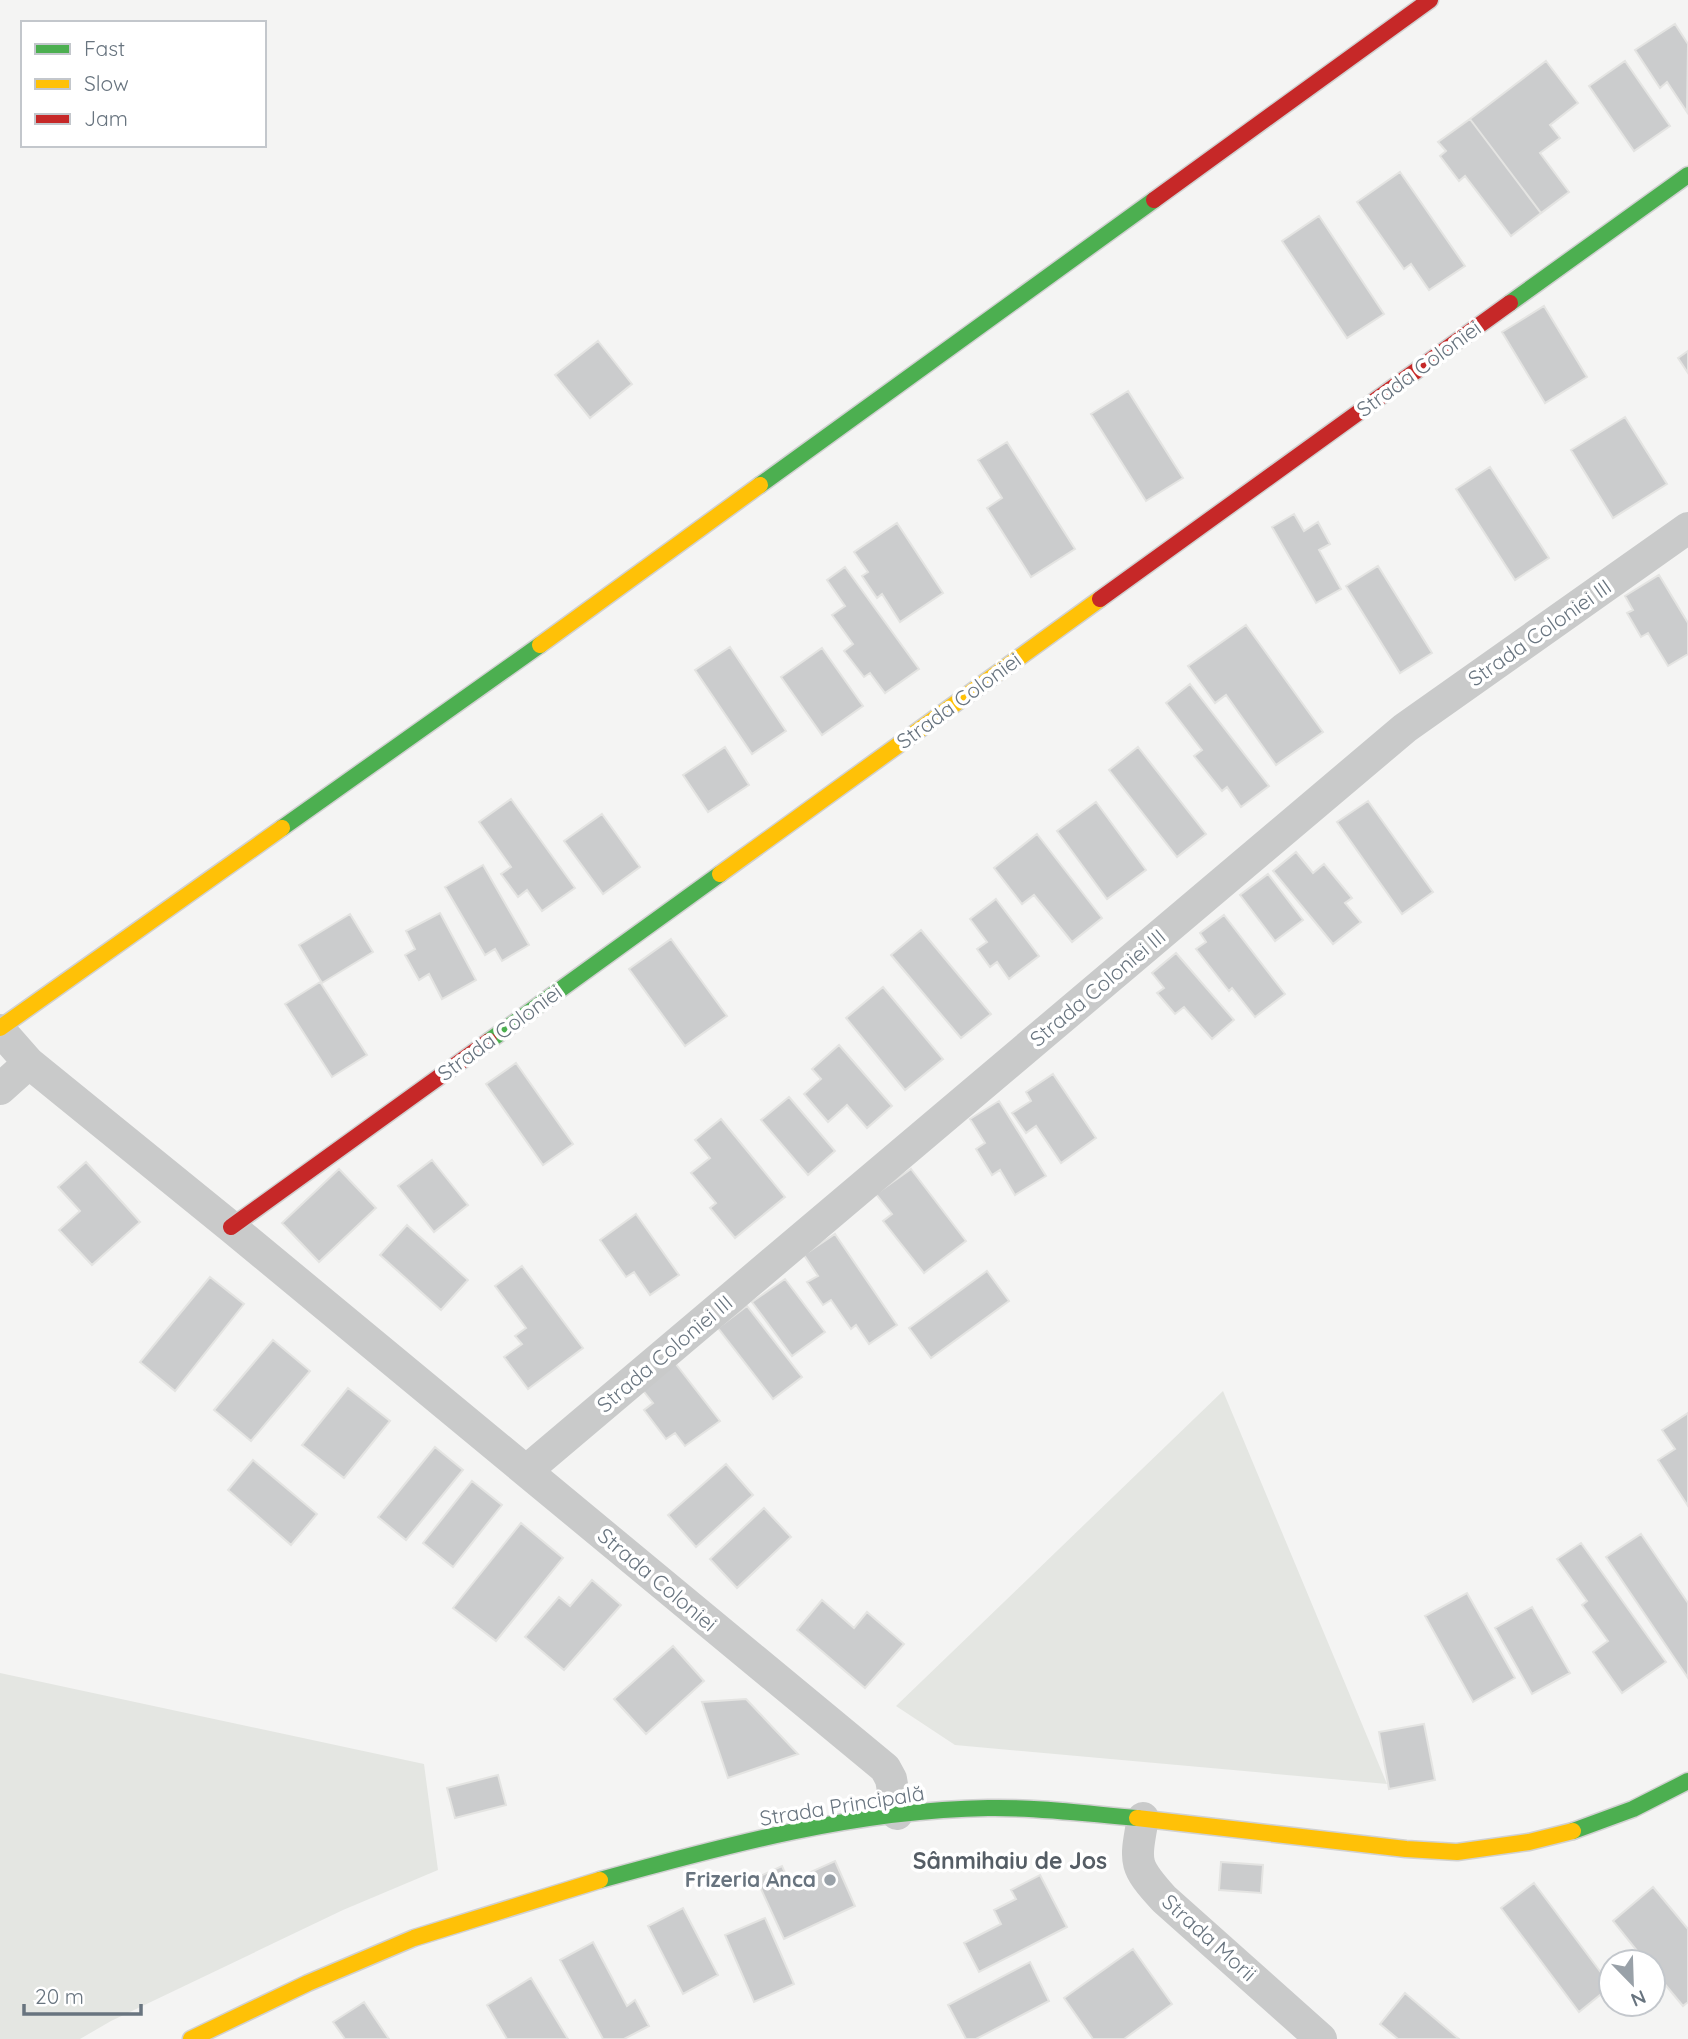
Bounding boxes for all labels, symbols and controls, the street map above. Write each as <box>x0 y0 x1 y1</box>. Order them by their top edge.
legend <box>21 21 266 147</box>
text: Fast <box>84 35 125 61</box>
text: Slow <box>84 70 129 96</box>
text: Jam <box>84 105 128 131</box>
street label: Strada Coloniei <box>1351 314 1486 422</box>
street label: Strada Coloniei III <box>1463 573 1616 691</box>
street label: Strada Coloniei <box>891 646 1026 754</box>
street label: Strada Coloniei III <box>1024 923 1170 1051</box>
street label: Strada Coloniei <box>432 978 567 1086</box>
street label: Strada Coloniei III <box>591 1289 737 1417</box>
street label: Strada Coloniei <box>593 1522 722 1637</box>
street label: Strada Principală <box>758 1779 926 1831</box>
district label: Sânmihaiu de Jos <box>913 1846 1107 1875</box>
place label: Frizeria Anca <box>685 1866 816 1892</box>
marker: Frizeria Anca <box>822 1872 838 1888</box>
street label: Strada Morii <box>1157 1888 1262 1986</box>
north arrow <box>1597 1948 1667 2018</box>
scale bar <box>24 1972 142 2016</box>
text: 20 m <box>35 1983 84 2009</box>
text: N <box>1628 1985 1650 2012</box>

